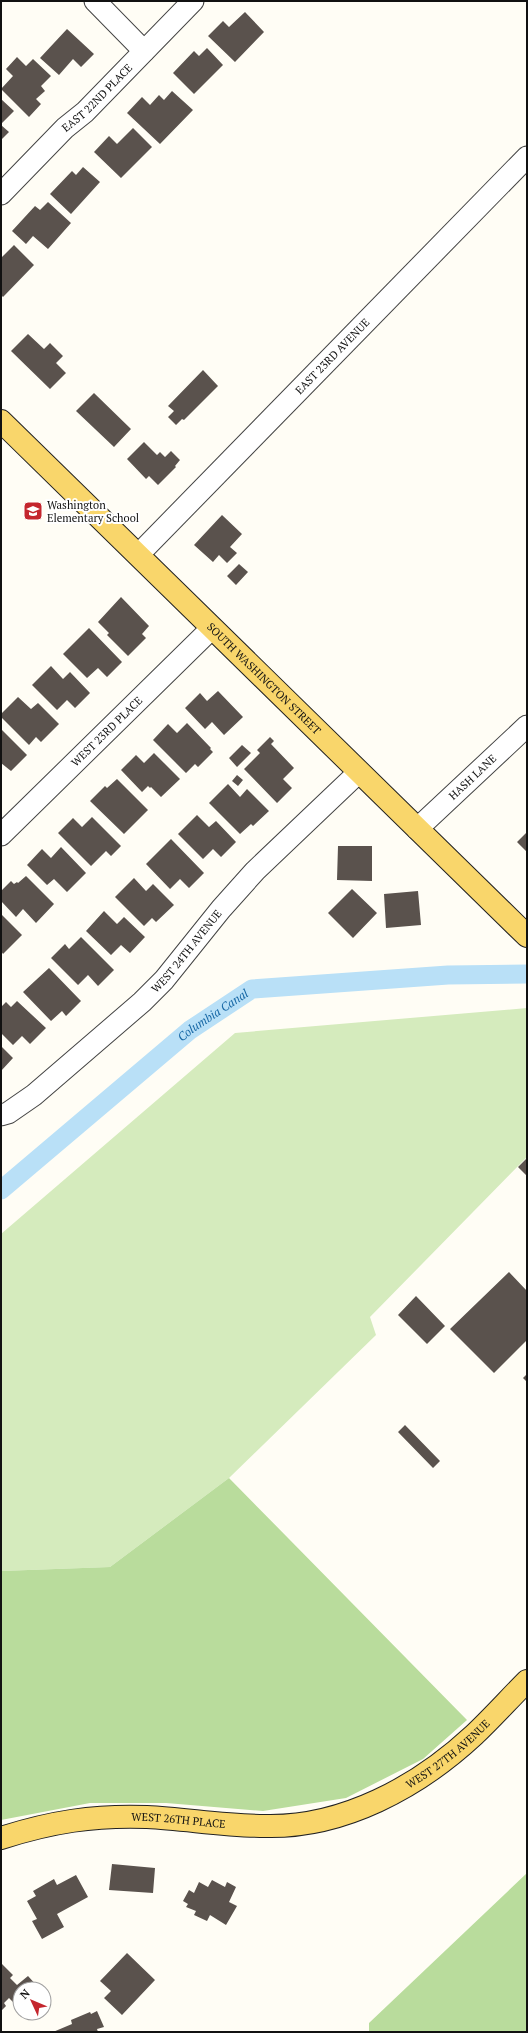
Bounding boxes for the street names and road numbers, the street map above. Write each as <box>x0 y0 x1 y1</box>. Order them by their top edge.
street label: EAST 22ND PLACE <box>59 61 135 135</box>
street label: EAST 23RD AVENUE <box>292 315 372 397</box>
street label: SOUTH WASHINGTON STREET <box>204 620 324 737</box>
street label: WEST 23RD PLACE <box>68 693 145 769</box>
street label: HASH LANE <box>446 751 499 803</box>
street label: WEST 24TH AVENUE <box>148 907 225 996</box>
street label: WEST 27TH AVENUE <box>403 1717 493 1791</box>
street label: WEST 26TH PLACE <box>131 1810 226 1831</box>

